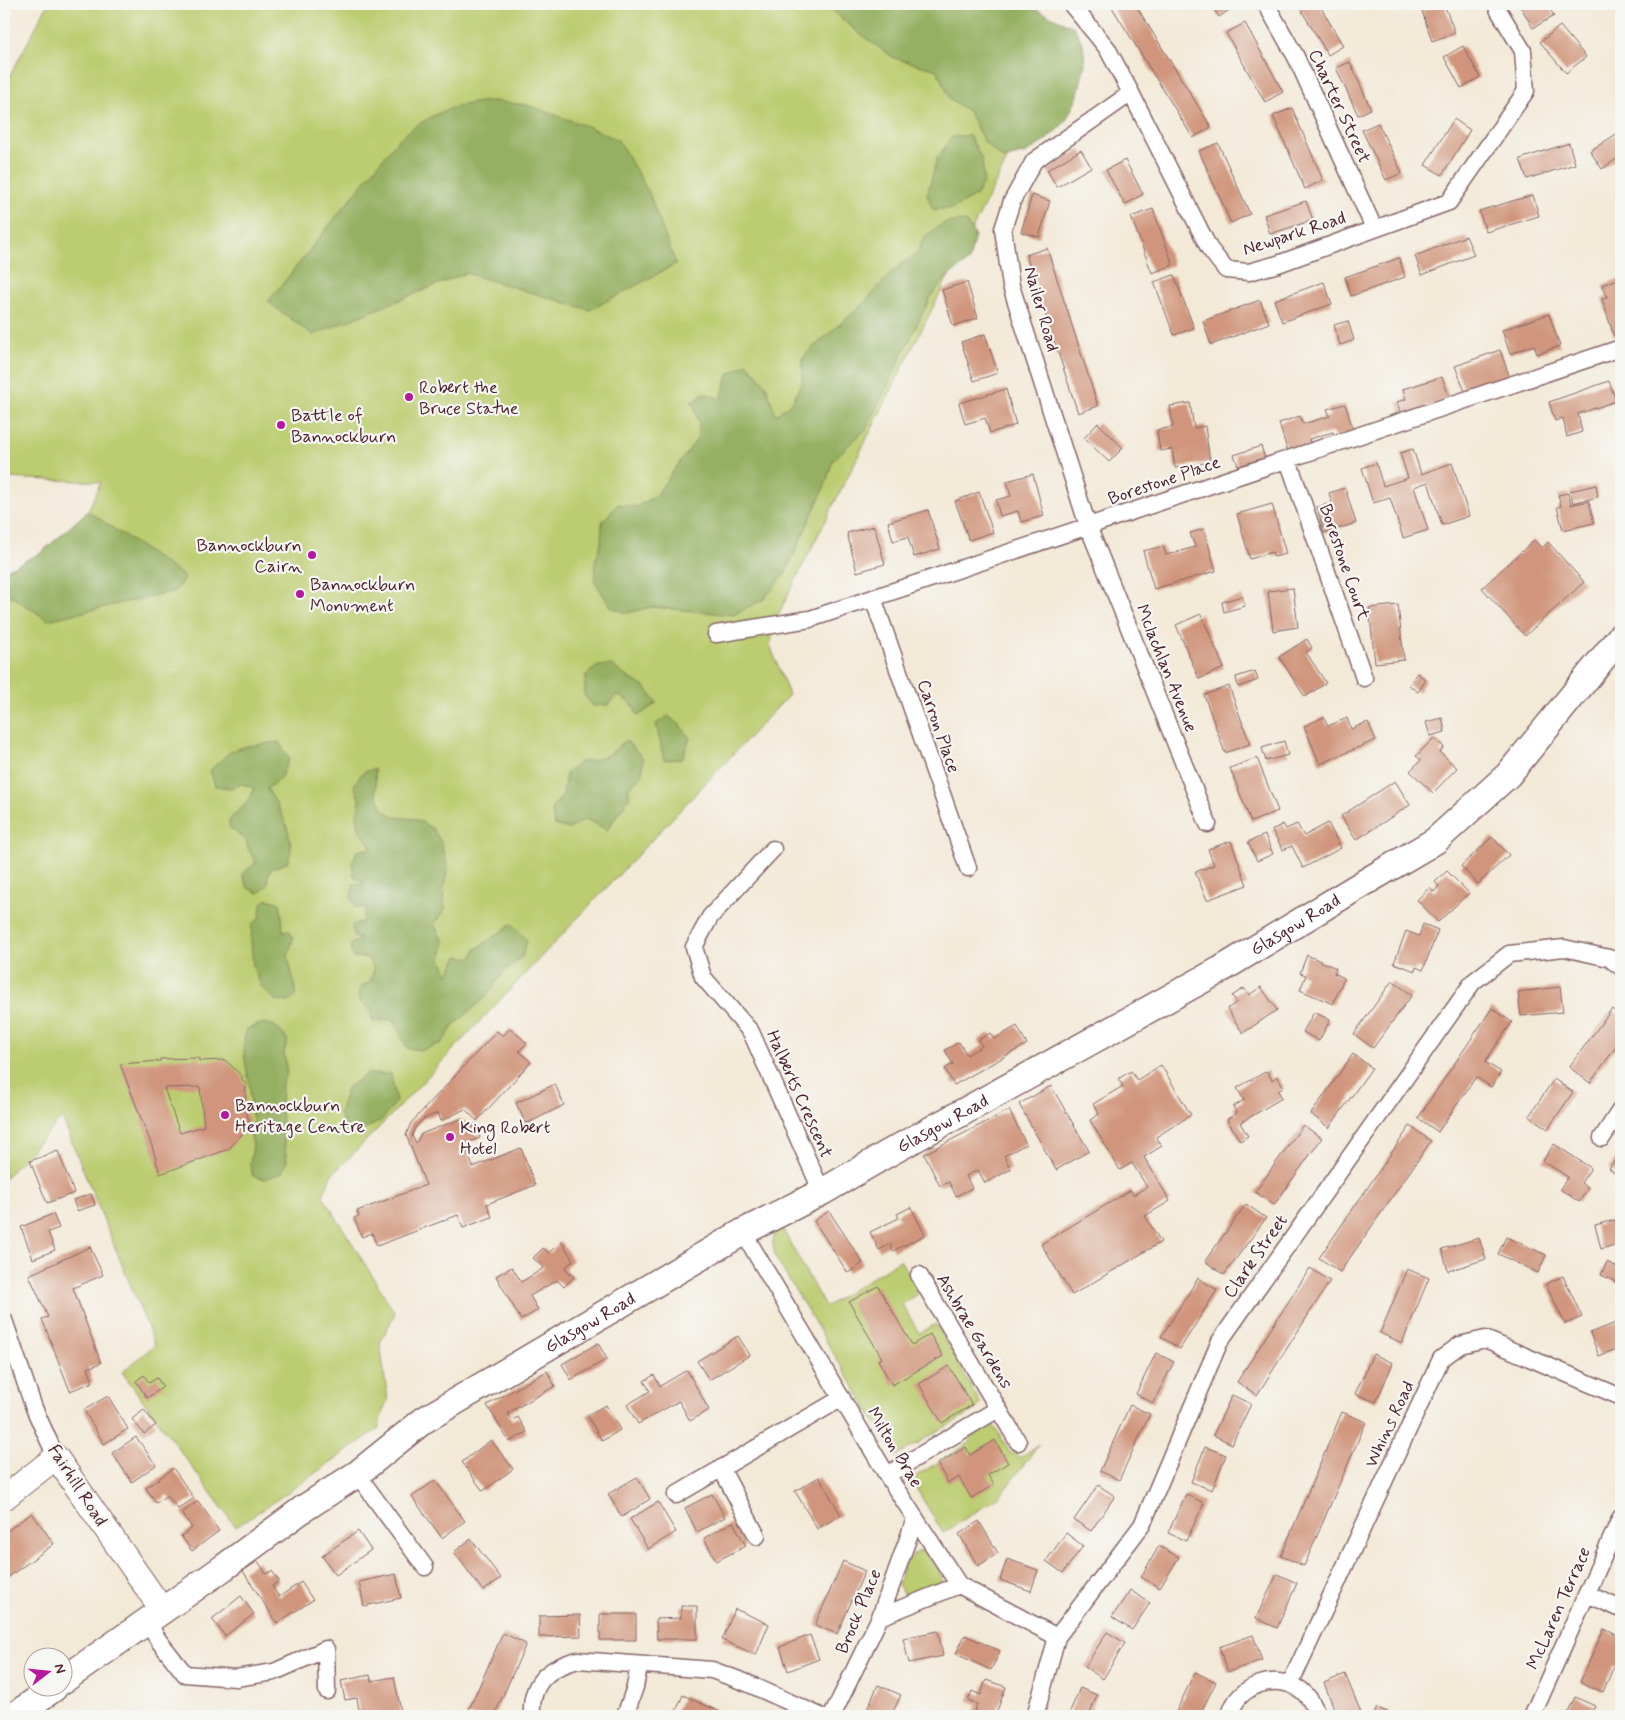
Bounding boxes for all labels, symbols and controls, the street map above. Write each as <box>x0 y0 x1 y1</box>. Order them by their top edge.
street label: Charter Street <box>1302 45 1376 167</box>
street label: Newpark Road <box>1240 206 1349 262</box>
street label: Nailer Road <box>1017 264 1065 355</box>
place label: Robert the Bruce Statue <box>419 376 519 421</box>
marker: Robert the Bruce Statue <box>403 391 415 403</box>
place label: Battle of Bannockburn <box>291 404 397 449</box>
marker: Battle of Bannockburn <box>275 419 287 431</box>
street label: Borestone Place <box>1105 450 1224 511</box>
street label: Borestone Court <box>1313 501 1375 624</box>
place label: Bannockburn Cairn <box>197 534 302 579</box>
marker: Bannockburn Cairn <box>306 549 318 561</box>
place label: Bannockburn Monument <box>310 573 416 618</box>
marker: Bannockburn Monument <box>294 588 306 600</box>
street label: Mclachlan Avenue <box>1129 601 1203 736</box>
street label: Carron Place <box>911 676 965 776</box>
street label: Glasgow Road <box>1246 889 1345 962</box>
street label: Halberts Crescent <box>760 1027 838 1162</box>
street label: Glasgow Road <box>893 1089 993 1159</box>
place label: Bannockburn Heritage Centre <box>235 1094 365 1139</box>
marker: Bannockburn Heritage Centre <box>219 1109 231 1121</box>
place label: King Robert Hotel <box>460 1116 551 1161</box>
marker: King Robert Hotel <box>444 1131 456 1143</box>
street label: Clark Street <box>1218 1210 1294 1303</box>
street label: Ashbrae Gardens <box>930 1269 1018 1394</box>
street label: Glasgow Road <box>541 1287 640 1359</box>
street label: Whins Road <box>1359 1377 1420 1472</box>
street label: Milton Brae <box>861 1403 928 1492</box>
street label: Fairhill Road <box>42 1440 113 1531</box>
street label: McLaren Terrace <box>1521 1543 1597 1674</box>
street label: Brock Place <box>830 1565 888 1657</box>
north arrow <box>22 1648 72 1698</box>
text: N <box>50 1662 69 1676</box>

